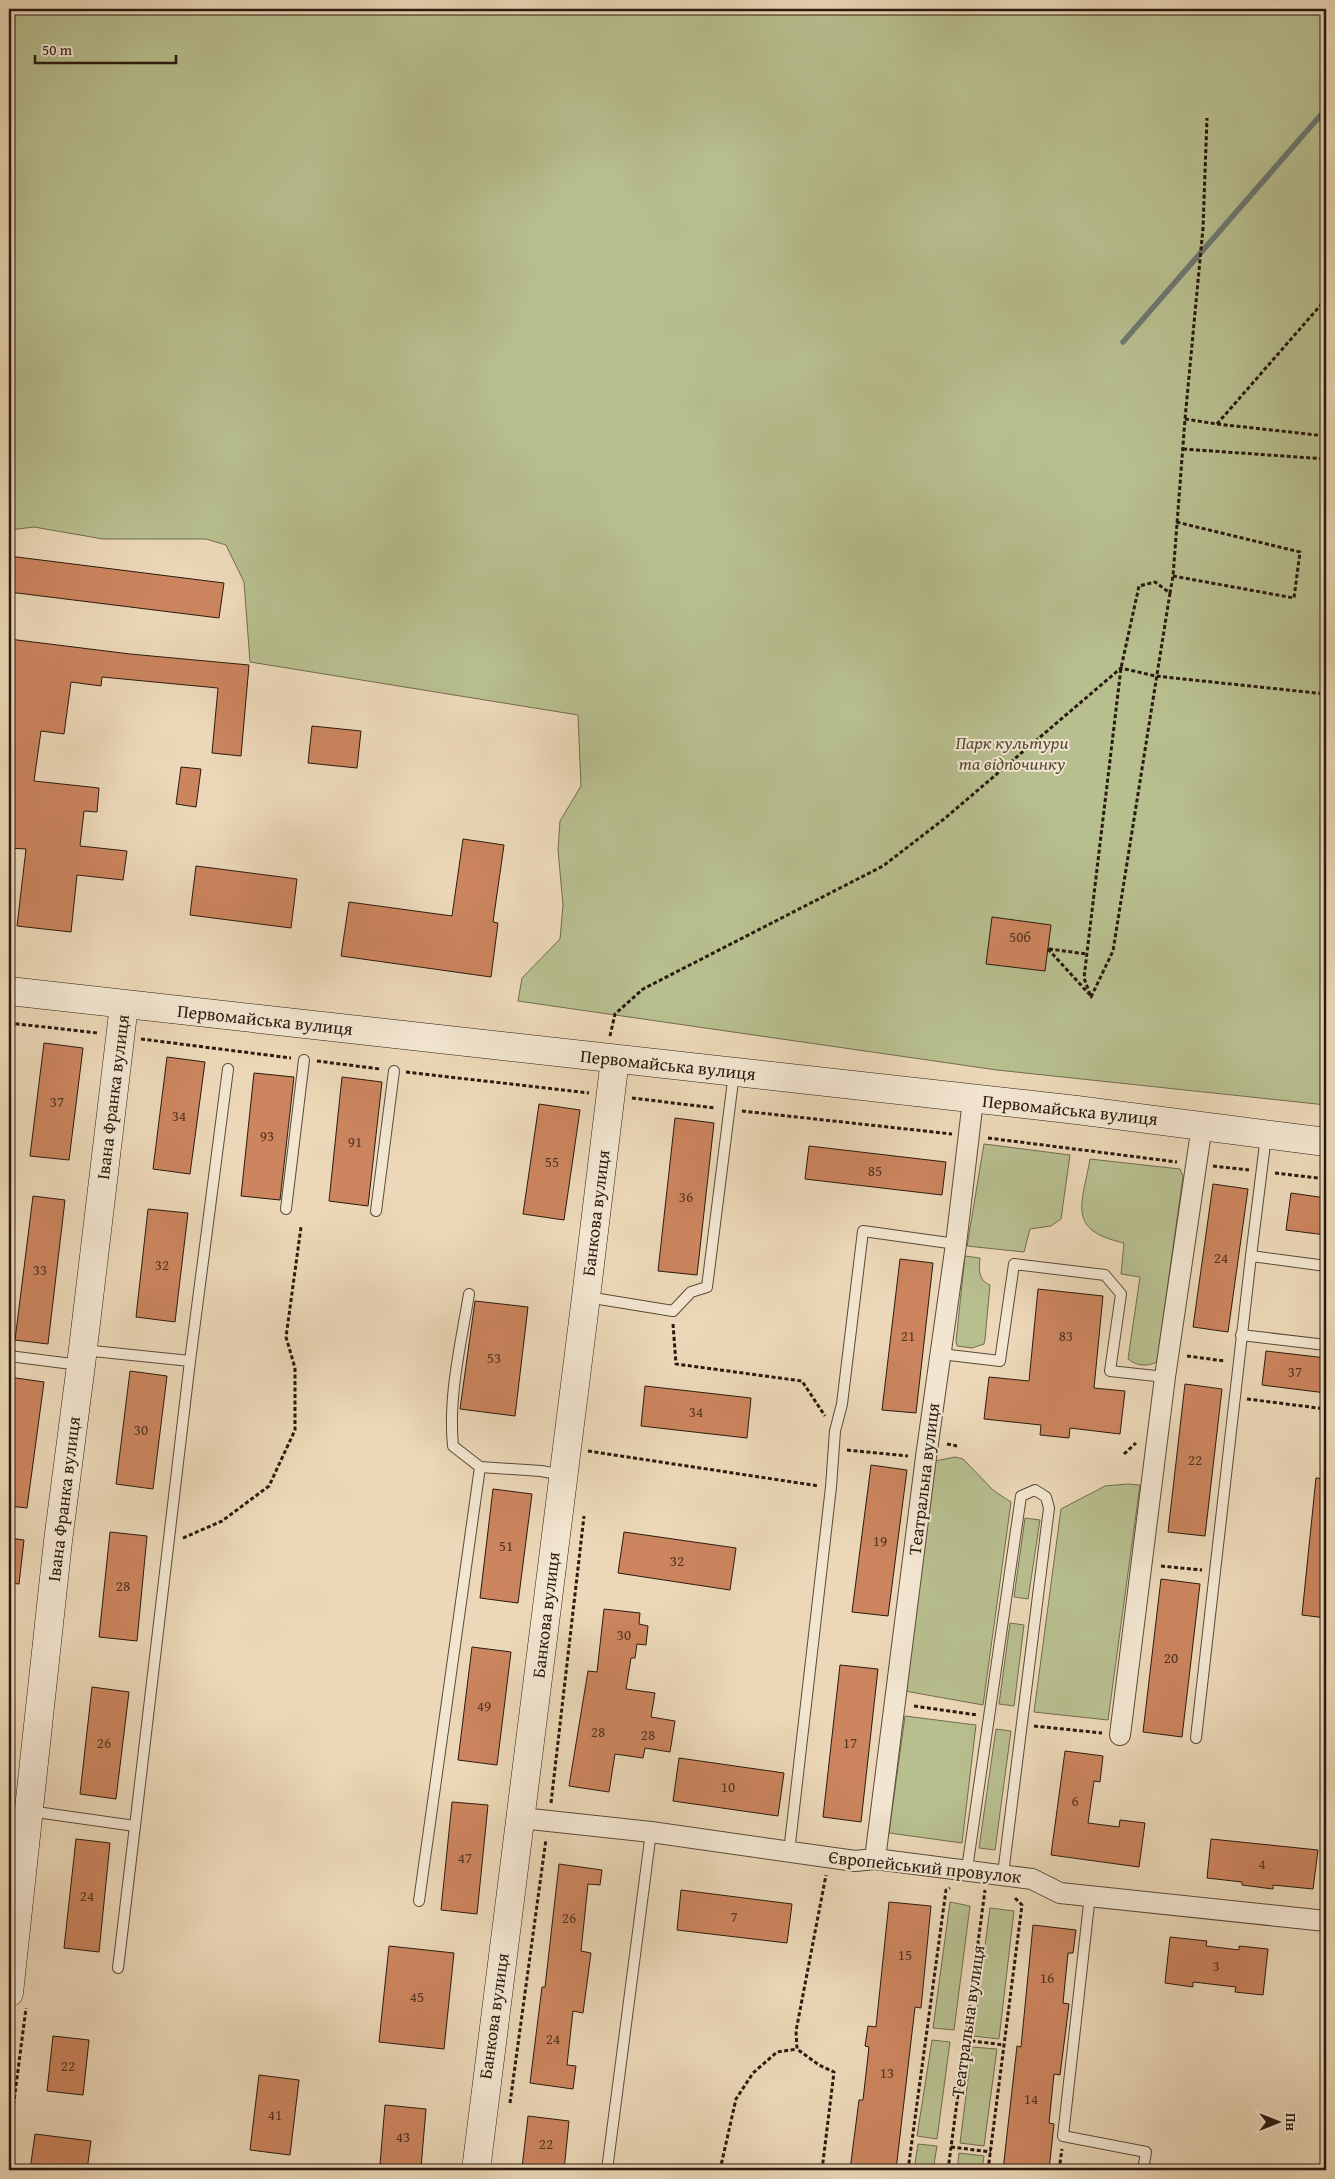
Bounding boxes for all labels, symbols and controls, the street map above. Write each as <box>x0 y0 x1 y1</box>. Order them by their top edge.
scale bar <box>35 32 176 64</box>
text: 50 m <box>42 39 73 60</box>
park label: Парк культури та відпочинку <box>955 729 1069 777</box>
house number: 50б <box>1009 926 1031 947</box>
street label: Первомайська вулиця <box>176 997 354 1042</box>
street label: Івана Франка вулиця <box>89 1013 136 1181</box>
street label: Первомайська вулиця <box>579 1042 757 1087</box>
street label: Первомайська вулиця <box>981 1087 1159 1132</box>
house number: 37 <box>50 1091 64 1112</box>
house number: 34 <box>172 1105 186 1126</box>
house number: 93 <box>260 1125 274 1146</box>
house number: 91 <box>348 1131 362 1152</box>
street label: Банкова вулиця <box>574 1148 617 1278</box>
house number: 55 <box>545 1151 559 1172</box>
house number: 85 <box>868 1160 882 1181</box>
house number: 36 <box>679 1186 693 1207</box>
house number: 24 <box>1214 1247 1228 1268</box>
house number: 32 <box>155 1254 169 1275</box>
house number: 33 <box>33 1259 47 1280</box>
house number: 21 <box>901 1325 915 1346</box>
house number: 83 <box>1059 1325 1073 1346</box>
house number: 53 <box>487 1347 501 1368</box>
house number: 37 <box>1288 1361 1302 1382</box>
house number: 34 <box>689 1401 703 1422</box>
street label: Театральна вулиця <box>901 1401 946 1557</box>
street label: Івана Франка вулиця <box>40 1415 87 1583</box>
house number: 30 <box>134 1419 148 1440</box>
house number: 22 <box>1188 1449 1202 1470</box>
house number: 19 <box>873 1530 887 1551</box>
house number: 51 <box>499 1535 513 1556</box>
street label: Банкова вулиця <box>524 1550 567 1680</box>
house number: 32 <box>670 1550 684 1571</box>
house number: 28 <box>116 1575 130 1596</box>
house number: 30 <box>617 1624 631 1645</box>
house number: 20 <box>1164 1647 1178 1668</box>
house number: 49 <box>477 1695 491 1716</box>
house number: 28 <box>591 1721 605 1742</box>
house number: 28 <box>641 1724 655 1745</box>
house number: 26 <box>97 1732 111 1753</box>
house number: 17 <box>843 1732 857 1753</box>
house number: 10 <box>721 1776 735 1797</box>
house number: 6 <box>1071 1790 1079 1811</box>
street label: Європейський провулок <box>827 1843 1023 1890</box>
house number: 47 <box>458 1847 472 1868</box>
house number: 4 <box>1258 1853 1266 1874</box>
house number: 24 <box>80 1885 94 1906</box>
house number: 7 <box>730 1906 738 1927</box>
house number: 26 <box>562 1907 576 1928</box>
street label: Театральна вулиця <box>943 1943 992 2099</box>
house number: 15 <box>898 1944 912 1965</box>
street label: Банкова вулиця <box>471 1951 516 2081</box>
house number: 3 <box>1212 1955 1220 1976</box>
house number: 16 <box>1040 1967 1054 1988</box>
house number: 45 <box>410 1986 424 2007</box>
house number: 24 <box>546 2028 560 2049</box>
house number: 22 <box>61 2055 75 2076</box>
house number: 13 <box>880 2062 894 2083</box>
house number: 14 <box>1024 2088 1038 2109</box>
north arrow <box>1252 2096 1302 2146</box>
house number: 41 <box>268 2104 282 2125</box>
text: Пн <box>1281 2113 1301 2131</box>
house number: 43 <box>396 2126 410 2147</box>
house number: 22 <box>539 2133 553 2154</box>

